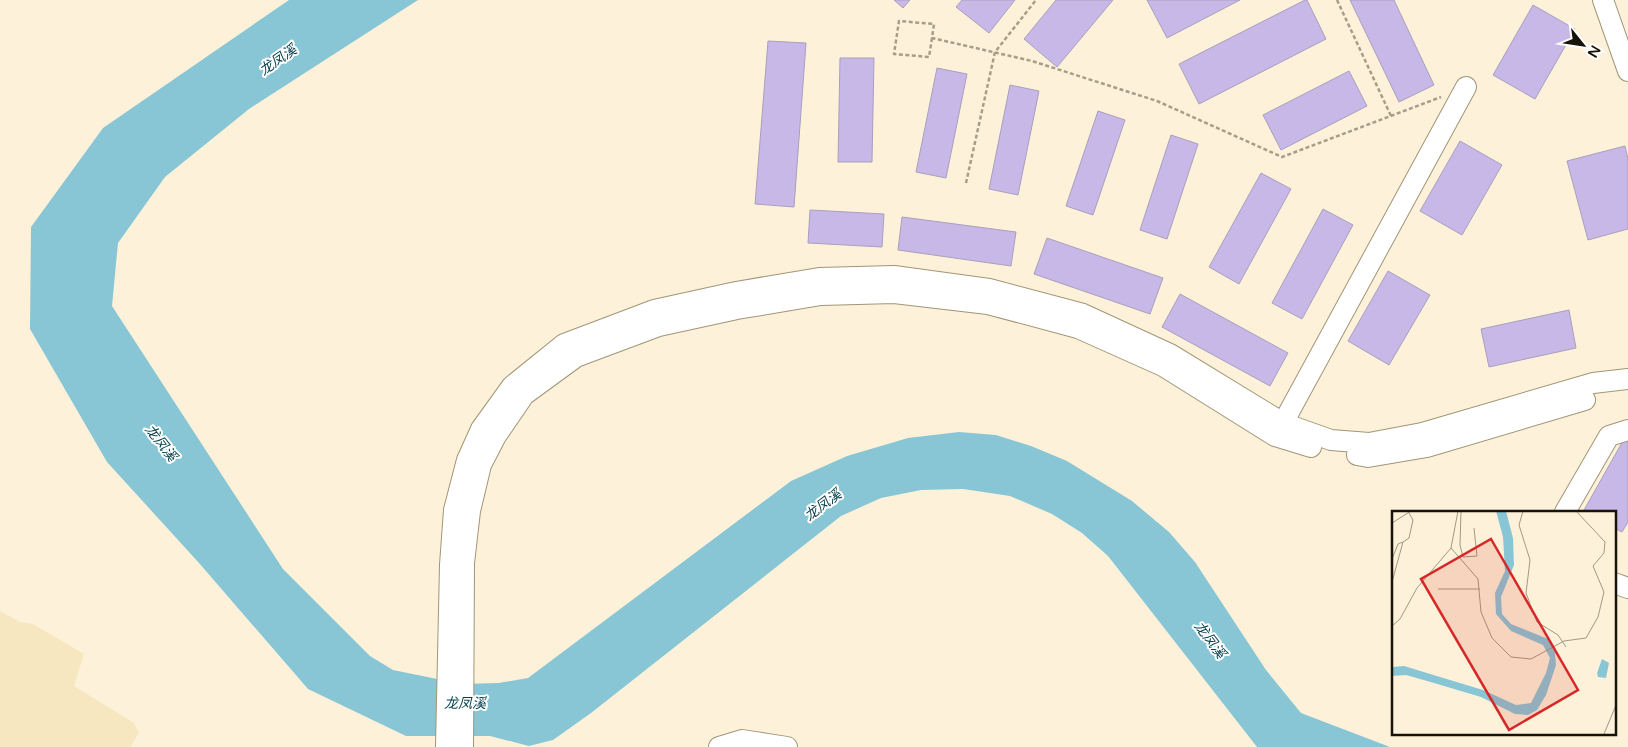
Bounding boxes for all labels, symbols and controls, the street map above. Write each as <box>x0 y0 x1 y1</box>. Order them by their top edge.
north arrow <box>1558 20 1608 70</box>
water label: 龙凤溪 <box>256 40 302 79</box>
text: N <box>1584 42 1604 60</box>
water label: 龙凤溪 <box>141 421 182 466</box>
water label: 龙凤溪 <box>801 484 846 524</box>
inset map <box>1392 511 1616 734</box>
water label: 龙凤溪 <box>1191 618 1231 663</box>
water label: 龙凤溪 <box>444 695 488 712</box>

